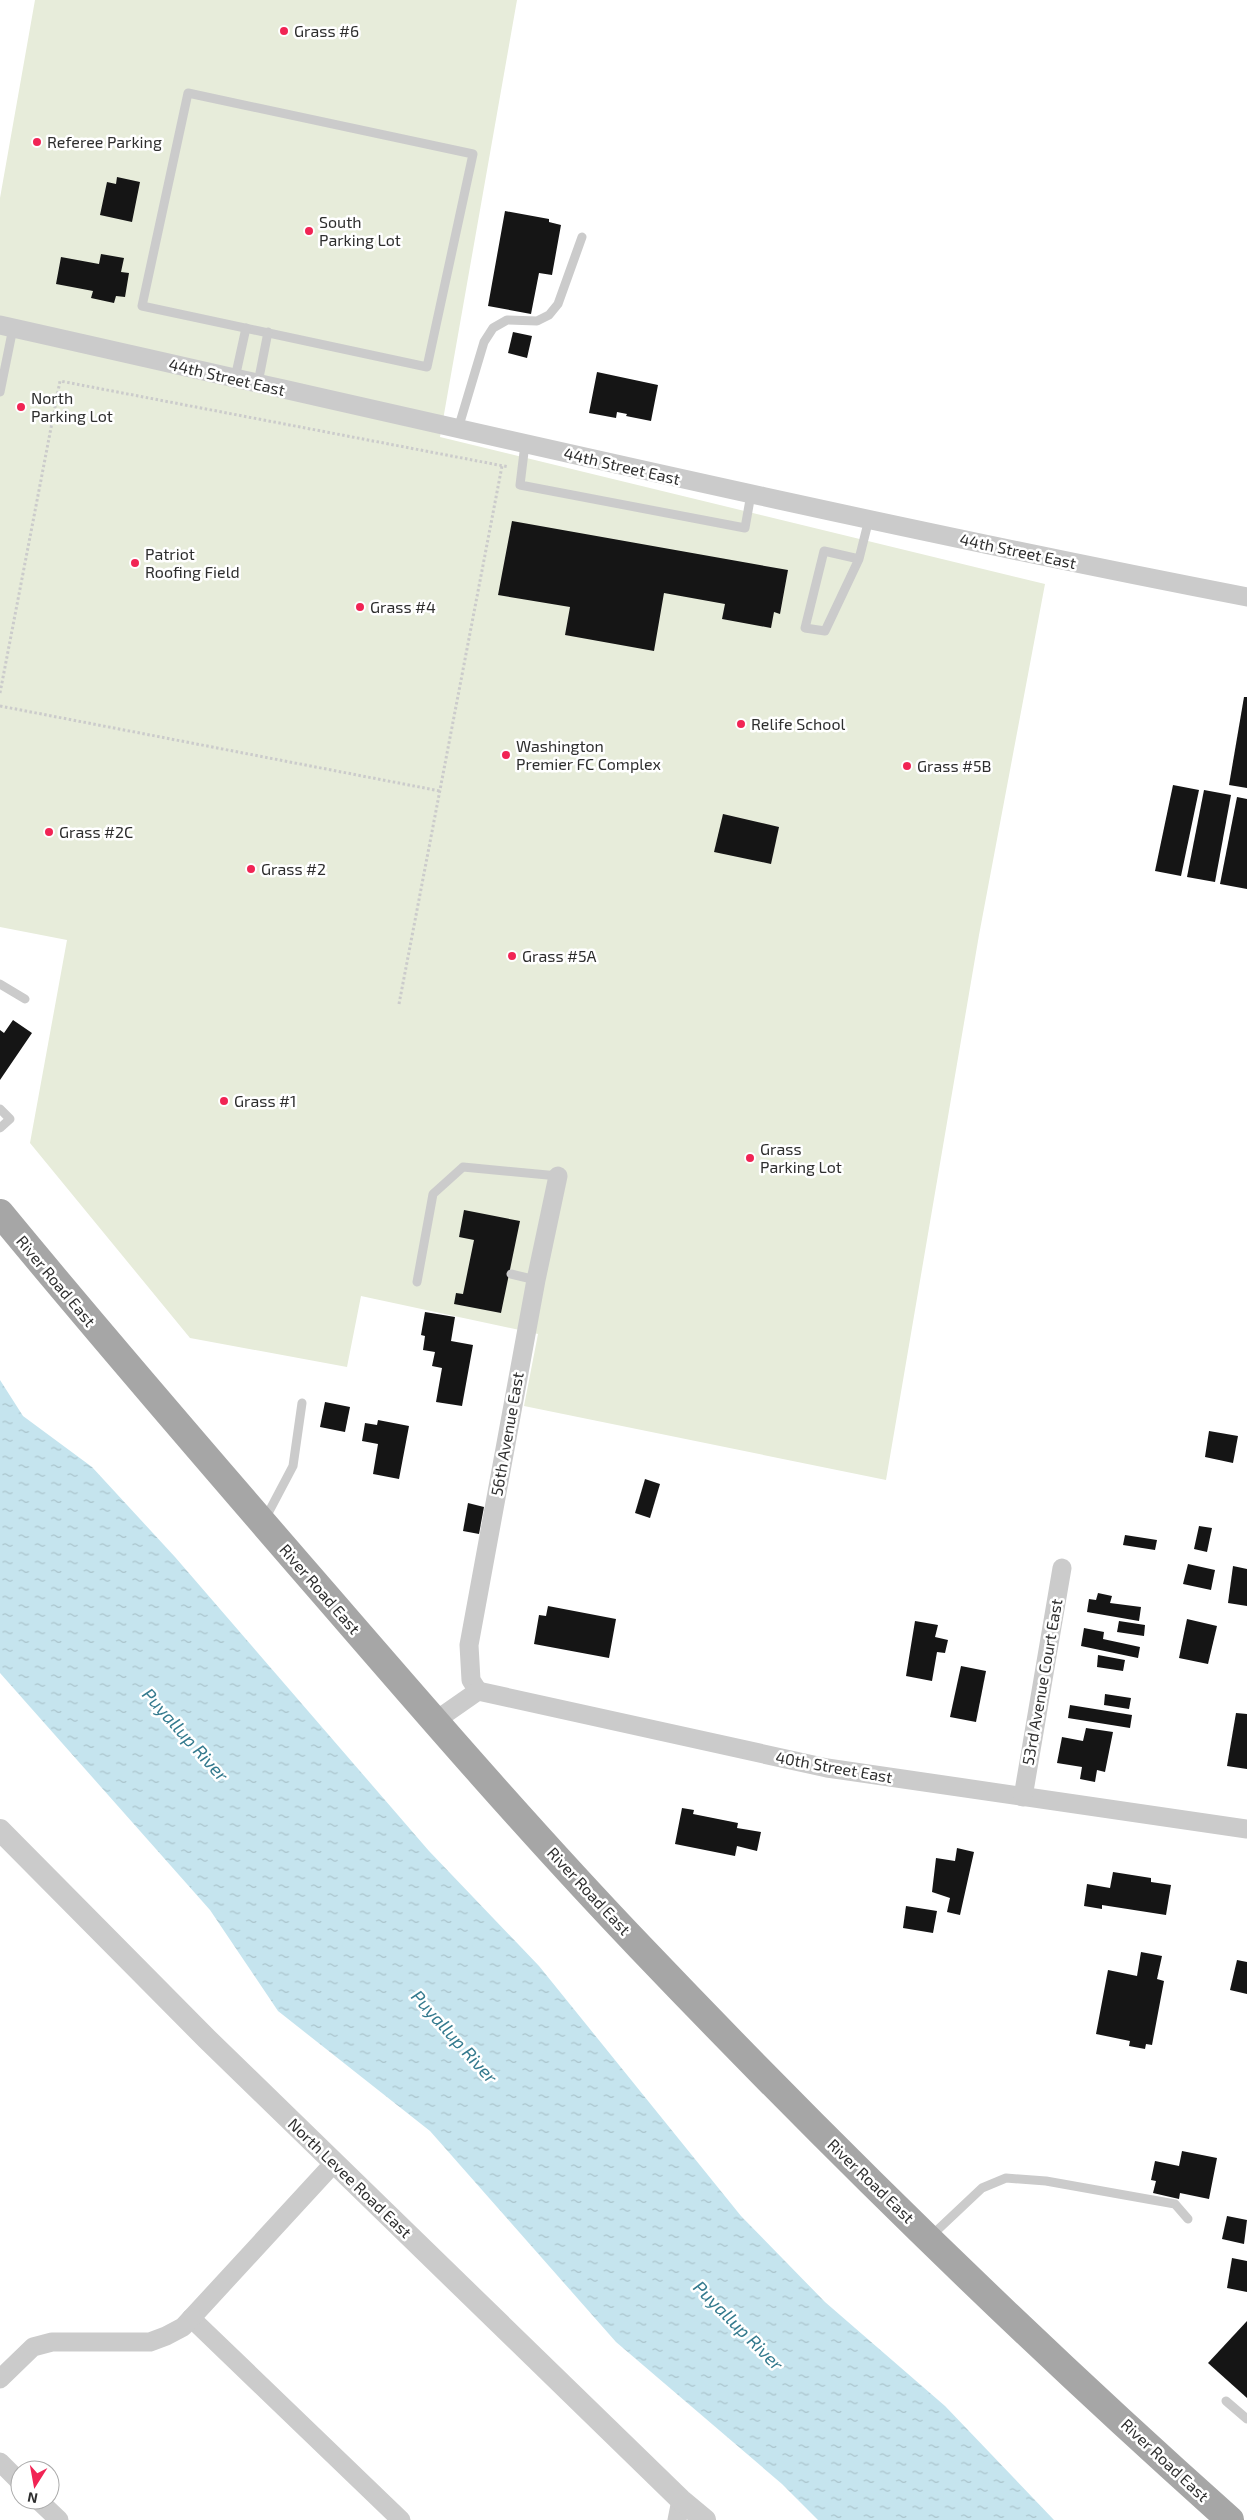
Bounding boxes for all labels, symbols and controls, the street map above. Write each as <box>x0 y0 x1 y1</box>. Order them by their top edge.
place label: Grass #6 <box>294 21 359 40</box>
marker: Grass #6 <box>278 25 290 37</box>
place label: Referee Parking <box>47 132 162 151</box>
marker: Referee Parking <box>31 136 43 148</box>
place label: South Parking Lot <box>319 212 401 249</box>
marker: South Parking Lot <box>303 225 315 237</box>
street label: 44th Street East <box>167 354 287 399</box>
place label: North Parking Lot <box>31 388 113 425</box>
marker: North Parking Lot <box>15 401 27 413</box>
street label: 44th Street East <box>562 443 682 488</box>
street label: 44th Street East <box>958 529 1078 572</box>
place label: Patriot Roofing Field <box>145 544 240 581</box>
marker: Patriot Roofing Field <box>129 557 141 569</box>
place label: Grass #4 <box>370 597 436 616</box>
marker: Grass #4 <box>354 601 366 613</box>
place label: Relife School <box>751 714 846 733</box>
marker: Relife School <box>735 718 747 730</box>
place label: Washington Premier FC Complex <box>516 736 662 773</box>
marker: Washington Premier FC Complex <box>500 749 512 761</box>
place label: Grass #5B <box>917 756 992 775</box>
marker: Grass #5B <box>901 760 913 772</box>
place label: Grass #2C <box>59 822 133 841</box>
marker: Grass #2C <box>43 826 55 838</box>
place label: Grass #2 <box>261 859 326 878</box>
marker: Grass #2 <box>245 863 257 875</box>
place label: Grass #5A <box>522 946 597 965</box>
marker: Grass #5A <box>506 950 518 962</box>
place label: Grass #1 <box>234 1091 296 1110</box>
marker: Grass #1 <box>218 1095 230 1107</box>
place label: Grass Parking Lot <box>760 1139 842 1176</box>
marker: Grass Parking Lot <box>744 1152 756 1164</box>
street label: River Road East <box>13 1231 100 1330</box>
street label: 56th Avenue East <box>486 1370 527 1497</box>
street label: River Road East <box>276 1540 365 1637</box>
street label: 53rd Avenue Court East <box>1018 1597 1066 1767</box>
water label: Puyallup River <box>138 1683 234 1786</box>
street label: 40th Street East <box>774 1747 894 1786</box>
street label: River Road East <box>544 1843 635 1938</box>
water label: Puyallup River <box>407 1985 503 2088</box>
street label: North Levee Road East <box>285 2114 416 2241</box>
street label: River Road East <box>824 2135 919 2227</box>
water label: Puyallup River <box>689 2276 789 2375</box>
street label: River Road East <box>1118 2414 1213 2505</box>
north arrow <box>10 2460 60 2510</box>
text: N <box>26 2489 39 2508</box>

